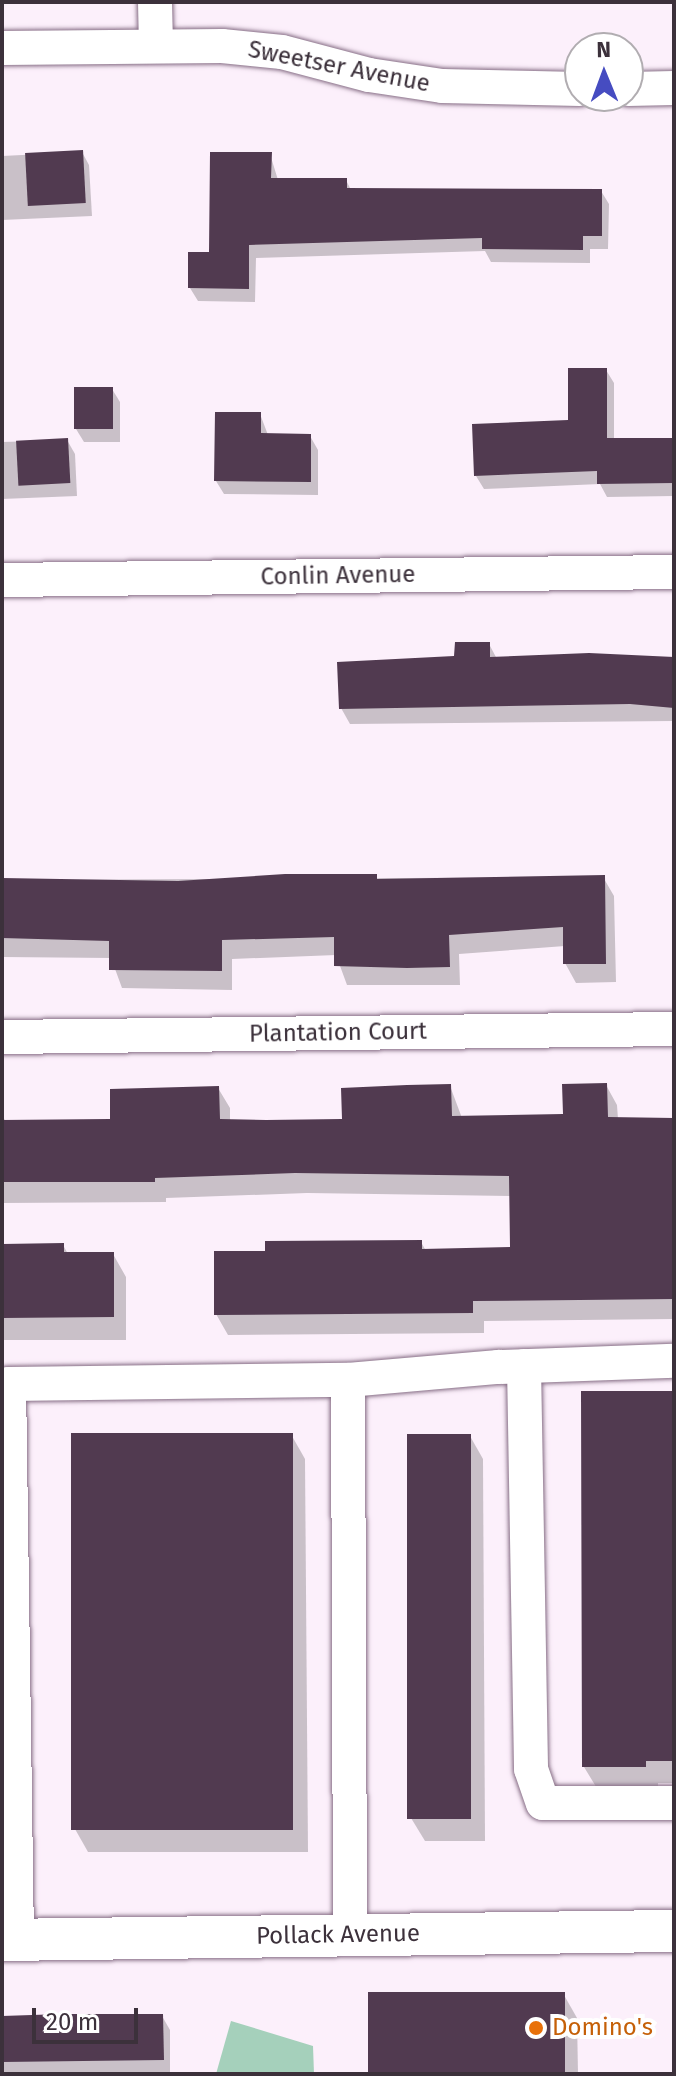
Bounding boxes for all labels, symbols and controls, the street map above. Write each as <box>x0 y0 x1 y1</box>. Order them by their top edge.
north arrow <box>564 32 644 112</box>
street label: Sweetser Avenue <box>246 35 432 99</box>
text: N <box>596 36 611 63</box>
street label: Conlin Avenue <box>260 560 416 592</box>
street label: Plantation Court <box>249 1017 427 1049</box>
street label: Pollack Avenue <box>256 1919 420 1951</box>
scale bar <box>36 1992 142 2042</box>
text: 20 m <box>46 2008 98 2036</box>
place label: Domino's <box>552 2014 653 2042</box>
marker: Domino's <box>527 2019 545 2037</box>

